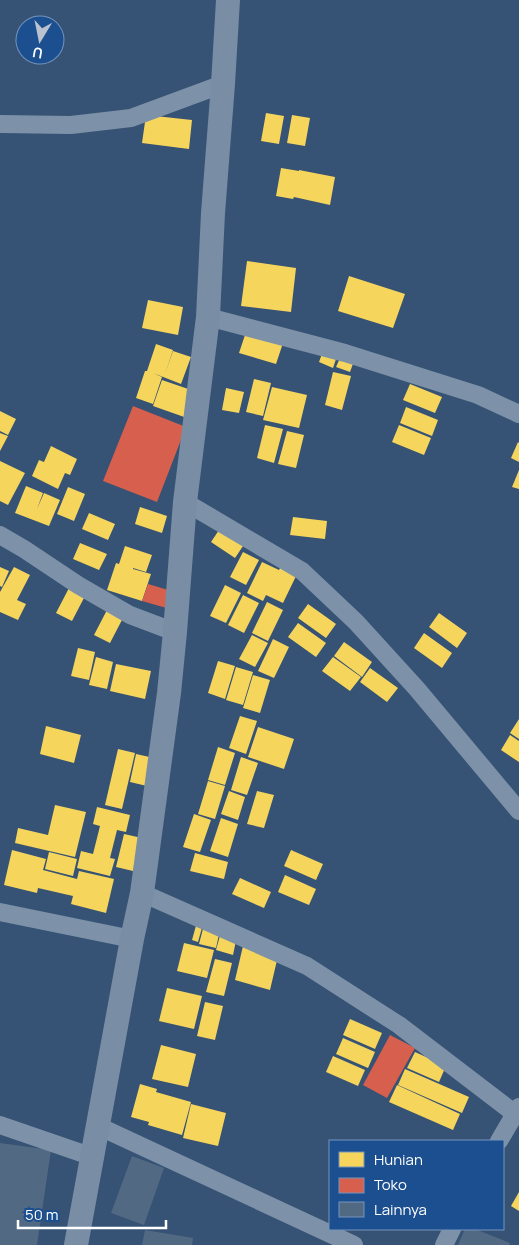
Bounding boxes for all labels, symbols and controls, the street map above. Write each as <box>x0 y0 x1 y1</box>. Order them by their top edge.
north arrow <box>15 15 65 65</box>
text: U <box>31 43 44 64</box>
legend <box>329 1140 504 1230</box>
text: Hunian <box>374 1149 423 1170</box>
text: Toko <box>374 1174 407 1195</box>
scale bar <box>18 1198 165 1230</box>
text: Lainnya <box>374 1199 427 1220</box>
text: 50 m <box>25 1204 59 1225</box>

